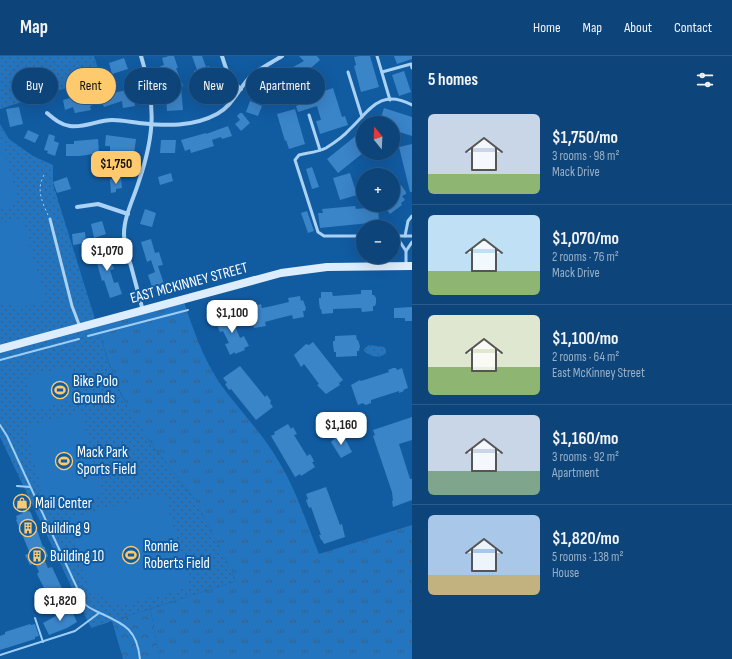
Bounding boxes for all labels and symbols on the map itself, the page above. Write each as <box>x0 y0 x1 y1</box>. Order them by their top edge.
north arrow <box>356 116 400 160</box>
pin: $1,750 <box>83 151 149 185</box>
pin: $1,070 <box>74 238 140 272</box>
street label: EAST MCKINNEY STREET <box>128 258 250 308</box>
pin: $1,100 <box>199 300 265 334</box>
place label: Bike Polo Grounds <box>73 372 118 408</box>
sports icon: Bike Polo Grounds <box>50 380 70 400</box>
pin: $1,160 <box>308 412 374 446</box>
place label: Mack Park Sports Field <box>77 443 136 479</box>
sports icon: Mack Park Sports Field <box>54 451 74 471</box>
shop icon: Mail Center <box>12 493 32 513</box>
place label: Mail Center <box>35 494 93 513</box>
building icon: Building 9 <box>18 518 38 538</box>
place label: Building 9 <box>41 519 90 538</box>
place label: Ronnie Roberts Field <box>144 537 210 573</box>
sports icon: Ronnie Roberts Field <box>121 545 141 565</box>
building icon: Building 10 <box>27 546 47 566</box>
place label: Building 10 <box>50 547 104 566</box>
pin: $1,820 <box>27 588 93 622</box>

